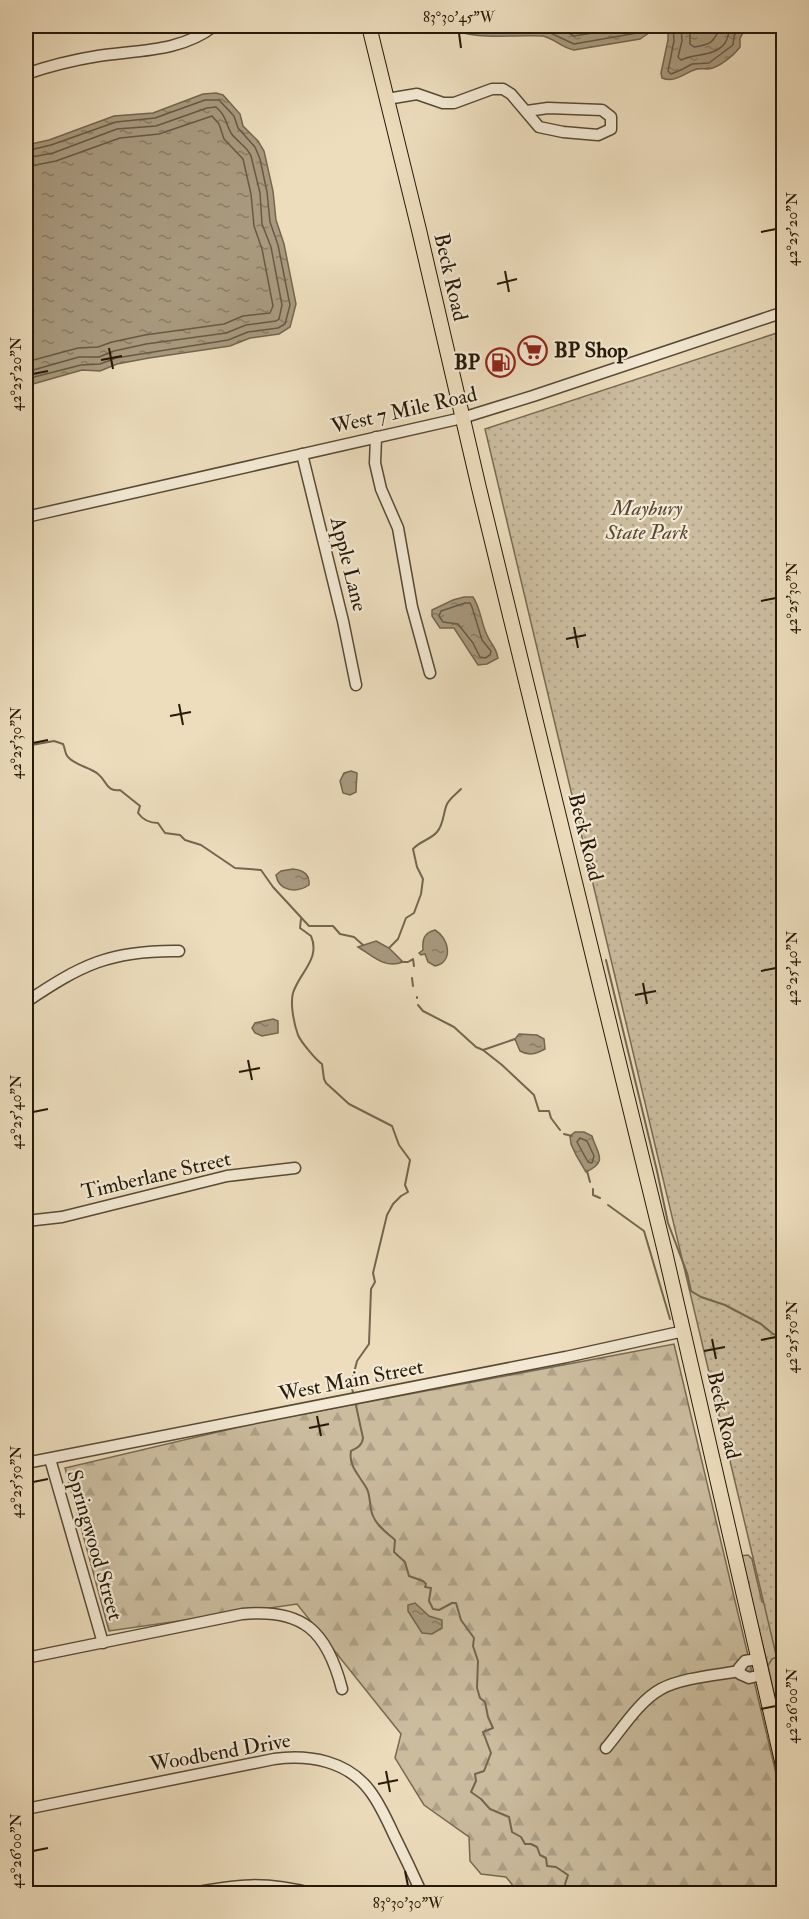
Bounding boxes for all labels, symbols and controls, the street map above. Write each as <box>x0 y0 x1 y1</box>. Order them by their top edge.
text: 83°30'45"W <box>423 8 496 27</box>
text: 42°25'20"N <box>783 191 802 266</box>
street label: Beck Road <box>427 231 474 324</box>
supermarket icon: BP Shop <box>517 334 549 366</box>
text: 42°25'20"N <box>7 336 26 411</box>
place label: BP Shop <box>554 337 628 364</box>
fuel station icon: BP <box>485 346 517 378</box>
place label: BP <box>454 349 481 376</box>
street label: West 7 Mile Road <box>327 380 480 441</box>
park label: Maybury State Park <box>605 495 688 546</box>
street label: Apple Lane <box>324 513 373 614</box>
text: 42°25'30"N <box>783 561 802 634</box>
text: 42°25'30"N <box>7 706 26 779</box>
street label: Beck Road <box>562 790 610 884</box>
text: 42°25'40"N <box>783 930 802 1005</box>
text: 42°25'40"N <box>7 1074 26 1149</box>
street label: Timberlane Street <box>79 1145 234 1206</box>
text: 42°25'50"N <box>783 1300 802 1374</box>
street label: West Main Street <box>275 1353 426 1408</box>
street label: Beck Road <box>700 1369 747 1462</box>
text: 42°25'50"N <box>7 1445 26 1519</box>
street label: Springwood Street <box>60 1467 129 1624</box>
text: 42°26'00"N <box>783 1668 802 1744</box>
street label: Woodbend Drive <box>146 1727 293 1778</box>
text: 42°26'00"N <box>7 1813 26 1889</box>
text: 83°30'30"W <box>373 1894 444 1913</box>

